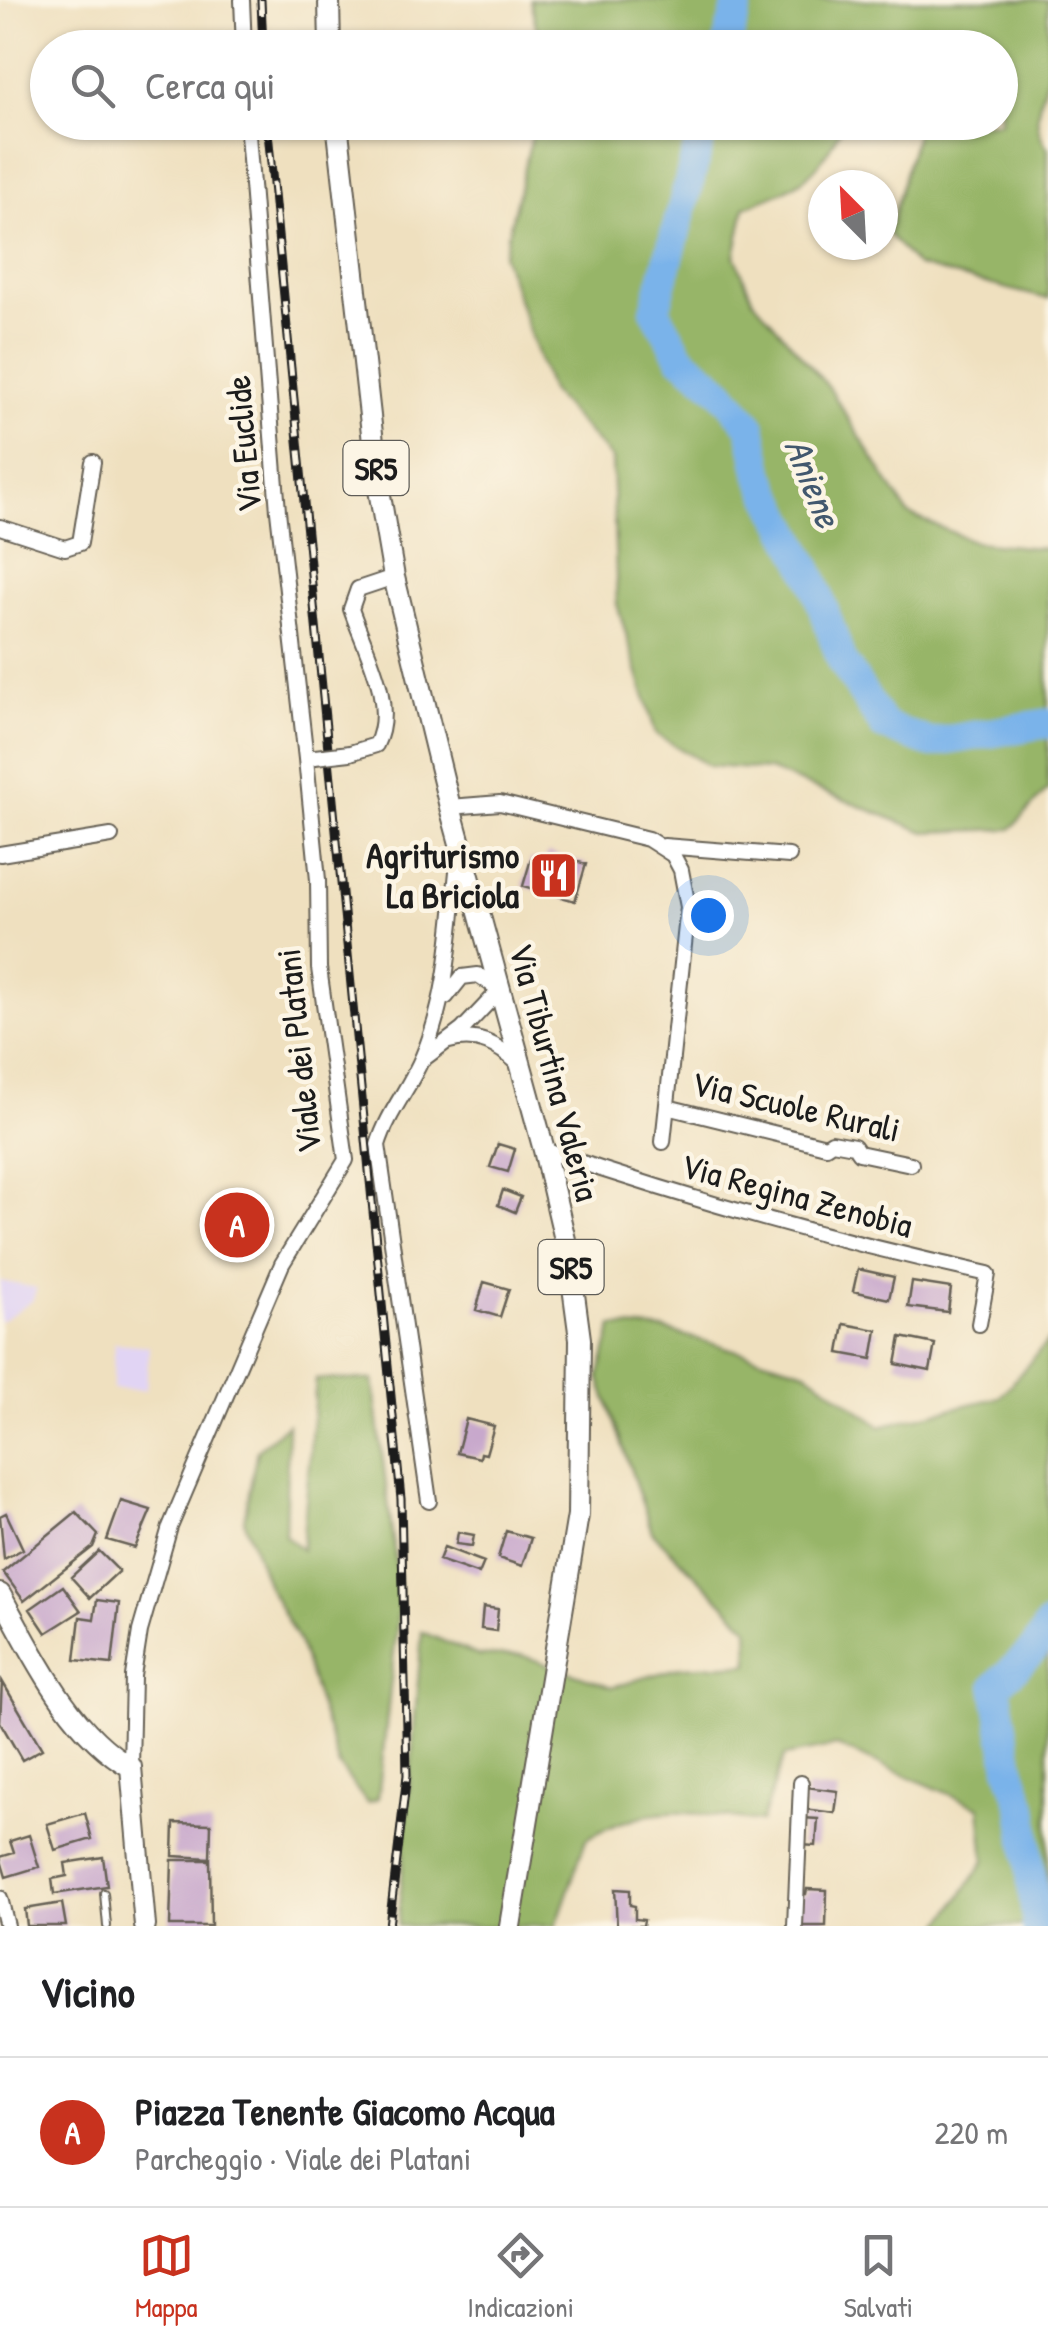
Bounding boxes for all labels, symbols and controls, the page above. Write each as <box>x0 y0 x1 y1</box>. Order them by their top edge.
search box <box>30 30 1018 140</box>
icon: search <box>65 58 120 113</box>
text: Cerca qui <box>145 59 275 111</box>
north arrow <box>808 170 898 260</box>
street label: Via Euclide <box>214 374 272 514</box>
water label: Aniene <box>773 430 856 536</box>
road number: SR5 <box>344 441 408 495</box>
place label: Agriturismo La Briciola <box>366 832 519 919</box>
restaurant icon: Agriturismo La Briciola <box>528 849 580 901</box>
your location <box>683 890 734 941</box>
street label: Via Tiburtina Valeria <box>498 938 612 1206</box>
street label: Viale dei Platani <box>264 946 332 1156</box>
street label: Via Scuole Rurali <box>687 1059 905 1153</box>
street label: Via Regina Zenobia <box>676 1142 918 1249</box>
pin: A <box>204 1188 270 1262</box>
road number: SR5 <box>538 1240 604 1294</box>
text: Vicino <box>40 1963 135 2020</box>
text: Piazza Tenente Giacomo Acqua <box>135 2085 555 2137</box>
text: A <box>65 2111 80 2154</box>
text: 220 m <box>935 2111 1008 2154</box>
text: Parcheggio · Viale dei Platani <box>135 2137 471 2180</box>
tab: Mappa <box>135 2228 197 2326</box>
tab: Indicazioni <box>467 2228 574 2326</box>
tab: Salvati <box>844 2228 913 2326</box>

